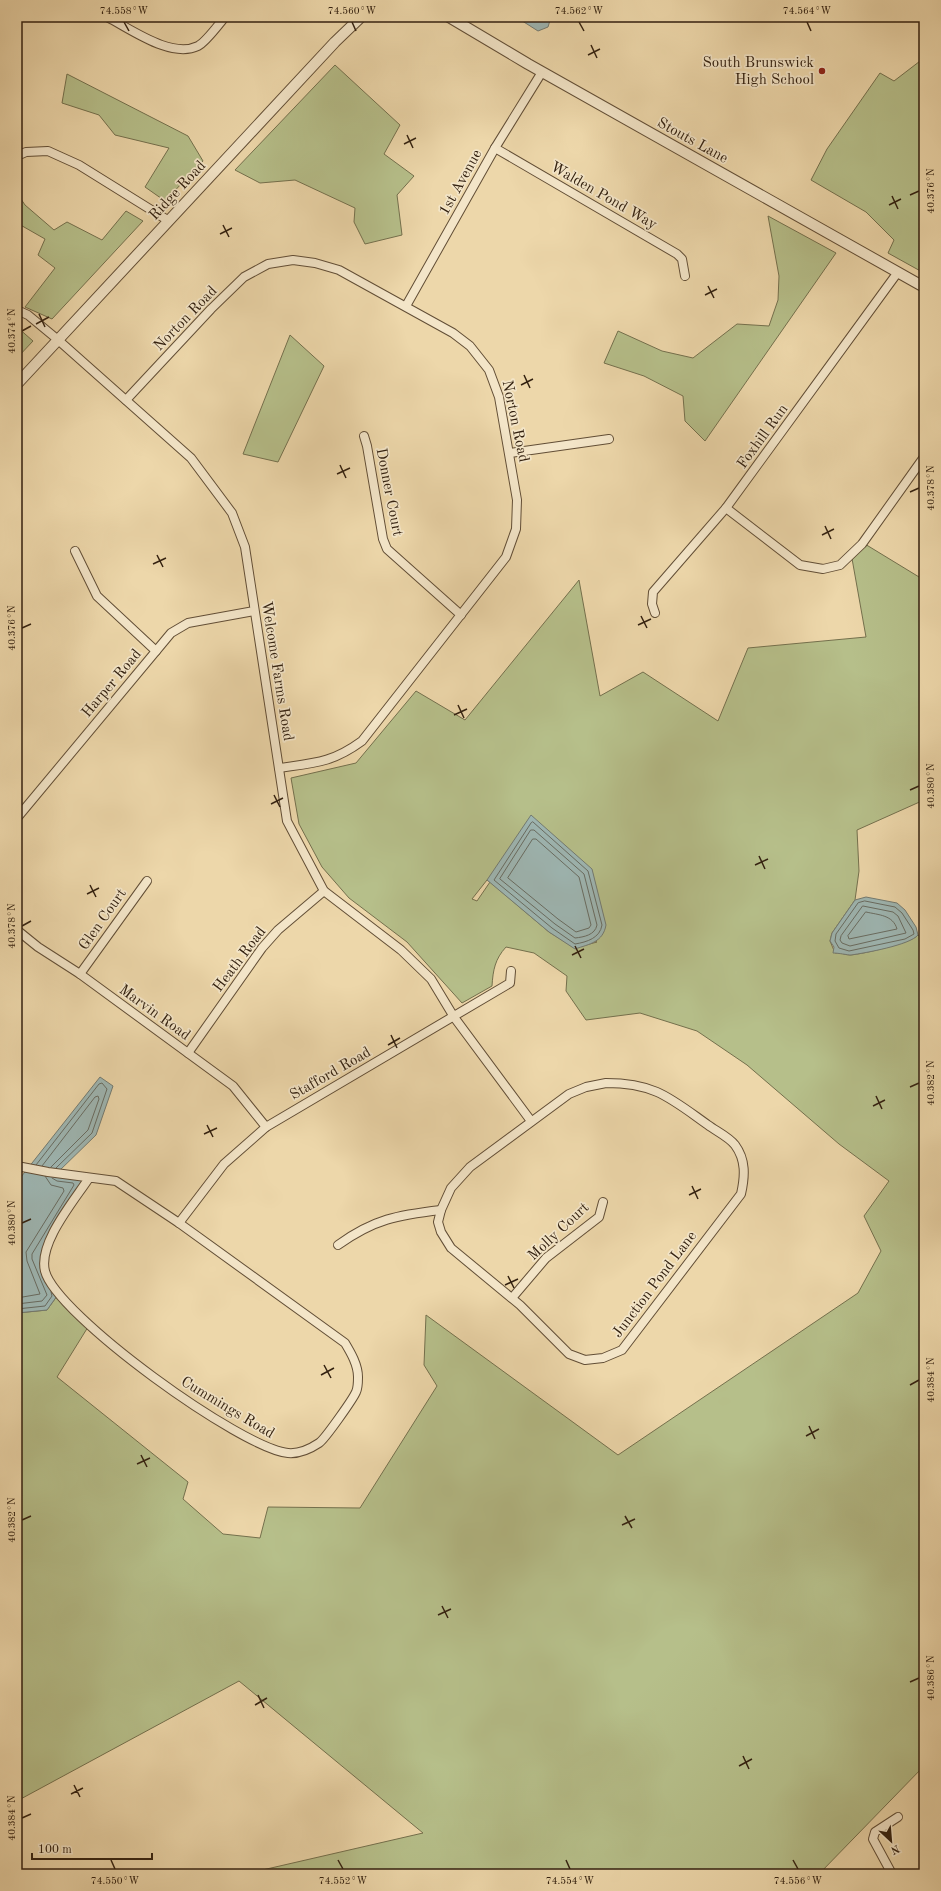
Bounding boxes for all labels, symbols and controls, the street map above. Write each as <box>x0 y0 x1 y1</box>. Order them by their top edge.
text: 74.558°W <box>100 6 148 16</box>
text: 74.560°W <box>328 6 376 16</box>
text: 74.562°W <box>555 6 603 16</box>
text: 74.564°W <box>783 6 831 16</box>
place label: South Brunswick High School <box>702 56 814 88</box>
marker: South Brunswick High School <box>817 66 827 76</box>
street label: Stouts Lane <box>654 116 730 167</box>
street label: 1st Avenue <box>437 147 485 218</box>
street label: Ridge Road <box>147 158 209 224</box>
street label: Walden Pond Way <box>547 160 659 233</box>
text: 40.376°N <box>926 168 936 214</box>
street label: Norton Road <box>152 284 221 354</box>
text: 40.374°N <box>7 308 17 354</box>
street label: Norton Road <box>499 379 531 464</box>
street label: Foxhill Run <box>735 402 791 472</box>
street label: Donner Court <box>373 447 404 538</box>
text: 40.378°N <box>926 465 936 511</box>
street label: Welcome Farms Road <box>258 600 295 742</box>
text: 40.376°N <box>7 605 17 651</box>
street label: Harper Road <box>79 647 145 721</box>
text: 40.380°N <box>926 763 936 809</box>
street label: Glen Court <box>77 886 130 953</box>
text: 40.378°N <box>7 903 17 949</box>
street label: Heath Road <box>211 924 270 995</box>
street label: Marvin Road <box>116 983 193 1044</box>
street label: Stafford Road <box>288 1045 374 1104</box>
text: 40.382°N <box>926 1060 936 1106</box>
text: 40.380°N <box>7 1200 17 1246</box>
street label: Molly Court <box>526 1200 592 1264</box>
street label: Junction Pond Lane <box>610 1229 700 1341</box>
text: 40.384°N <box>926 1357 936 1403</box>
street label: Cummings Road <box>178 1374 277 1442</box>
text: 40.382°N <box>7 1497 17 1543</box>
text: 40.386°N <box>926 1655 936 1701</box>
text: 40.384°N <box>7 1795 17 1841</box>
north arrow <box>871 1821 911 1861</box>
scale bar <box>32 1835 152 1861</box>
text: N <box>888 1842 901 1856</box>
text: 100 m <box>38 1844 72 1856</box>
text: 74.550°W <box>91 1876 139 1886</box>
text: 74.552°W <box>319 1876 367 1886</box>
text: 74.554°W <box>546 1876 594 1886</box>
text: 74.556°W <box>774 1876 822 1886</box>

